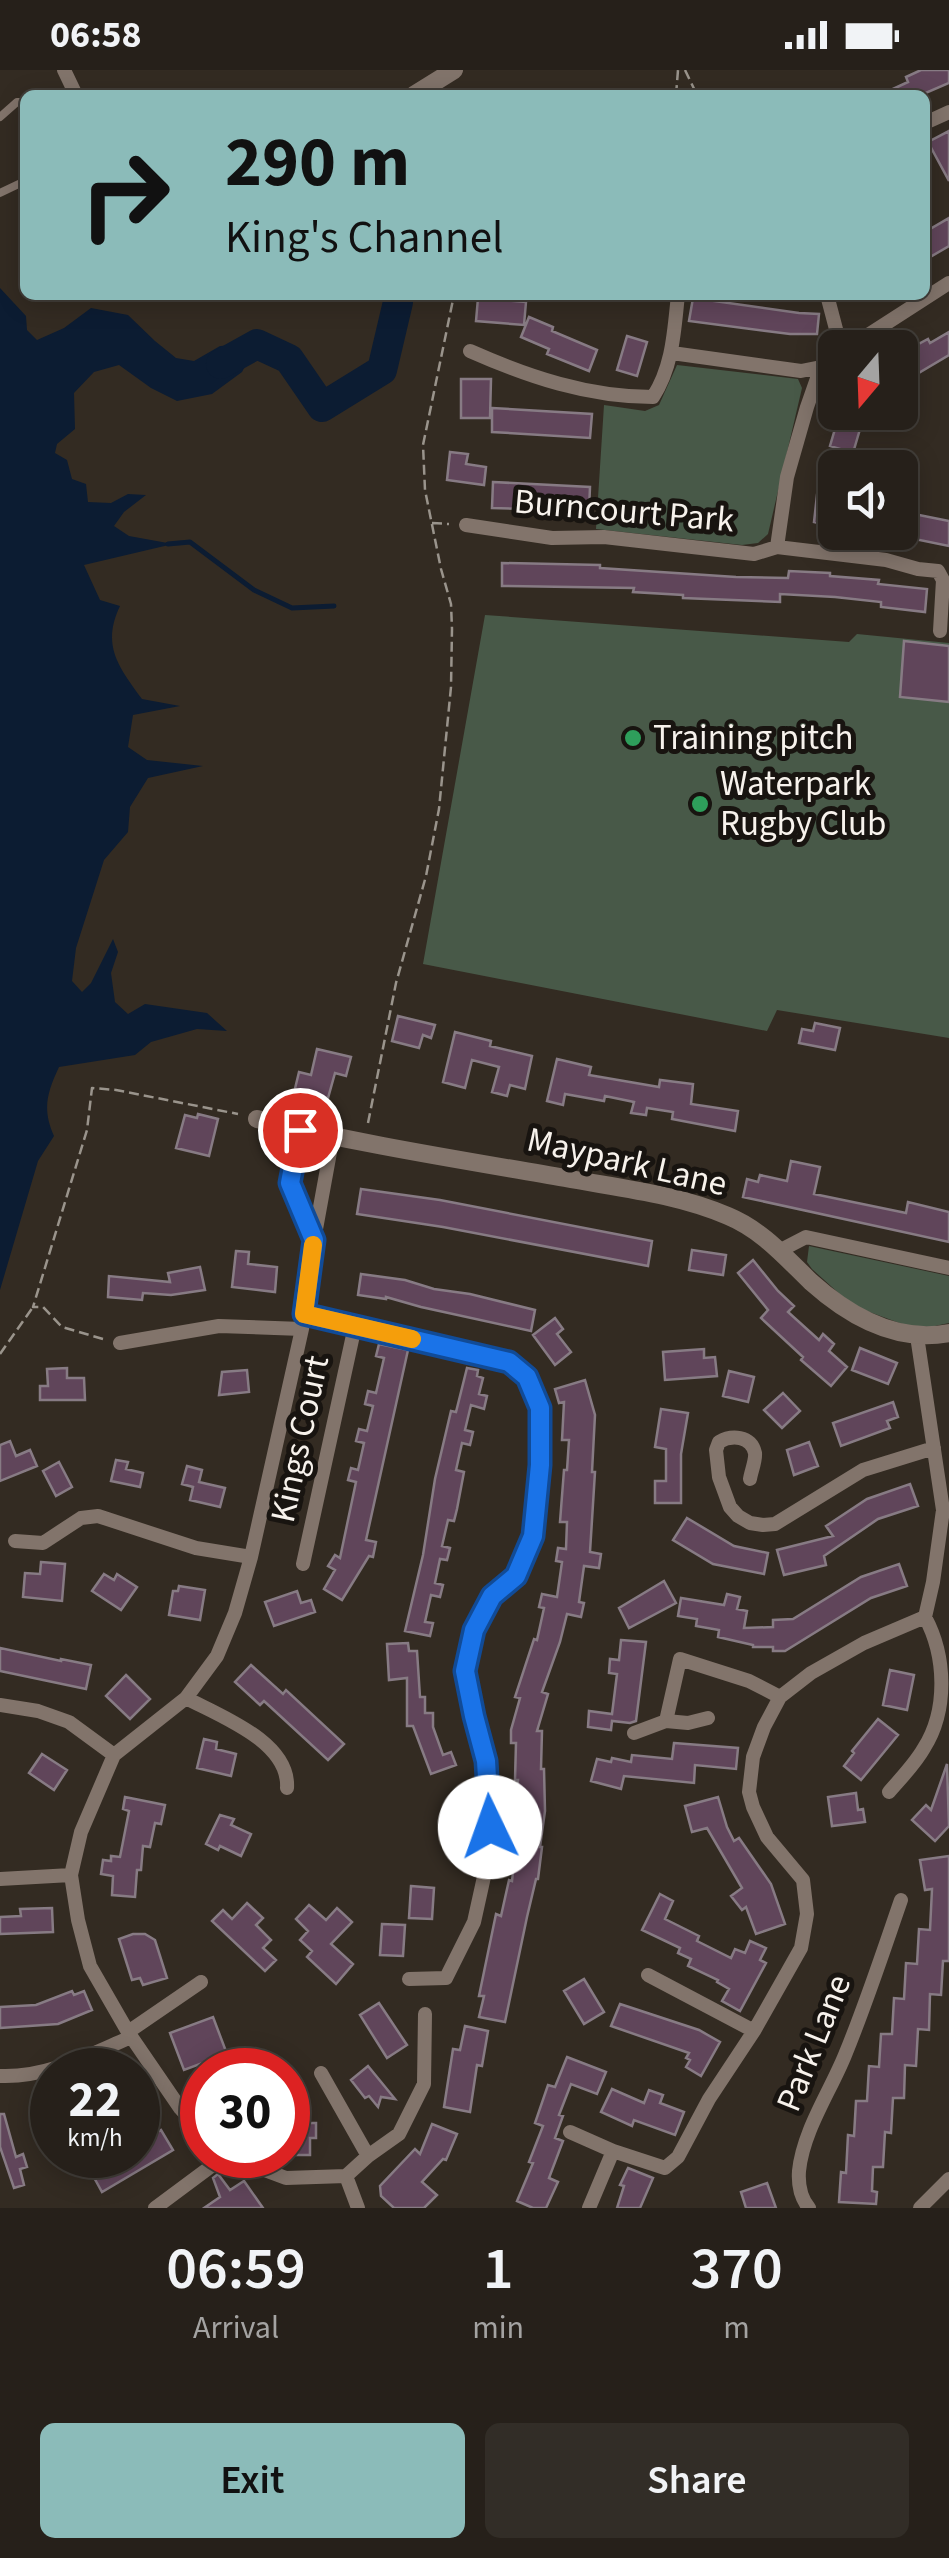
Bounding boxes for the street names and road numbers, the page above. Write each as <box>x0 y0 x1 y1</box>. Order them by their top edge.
street label: Burncourt Park <box>512 476 737 546</box>
street label: Maypark Lane <box>522 1115 732 1209</box>
street label: Kings Court <box>258 1351 342 1527</box>
street label: Park Lane <box>764 1967 864 2119</box>

